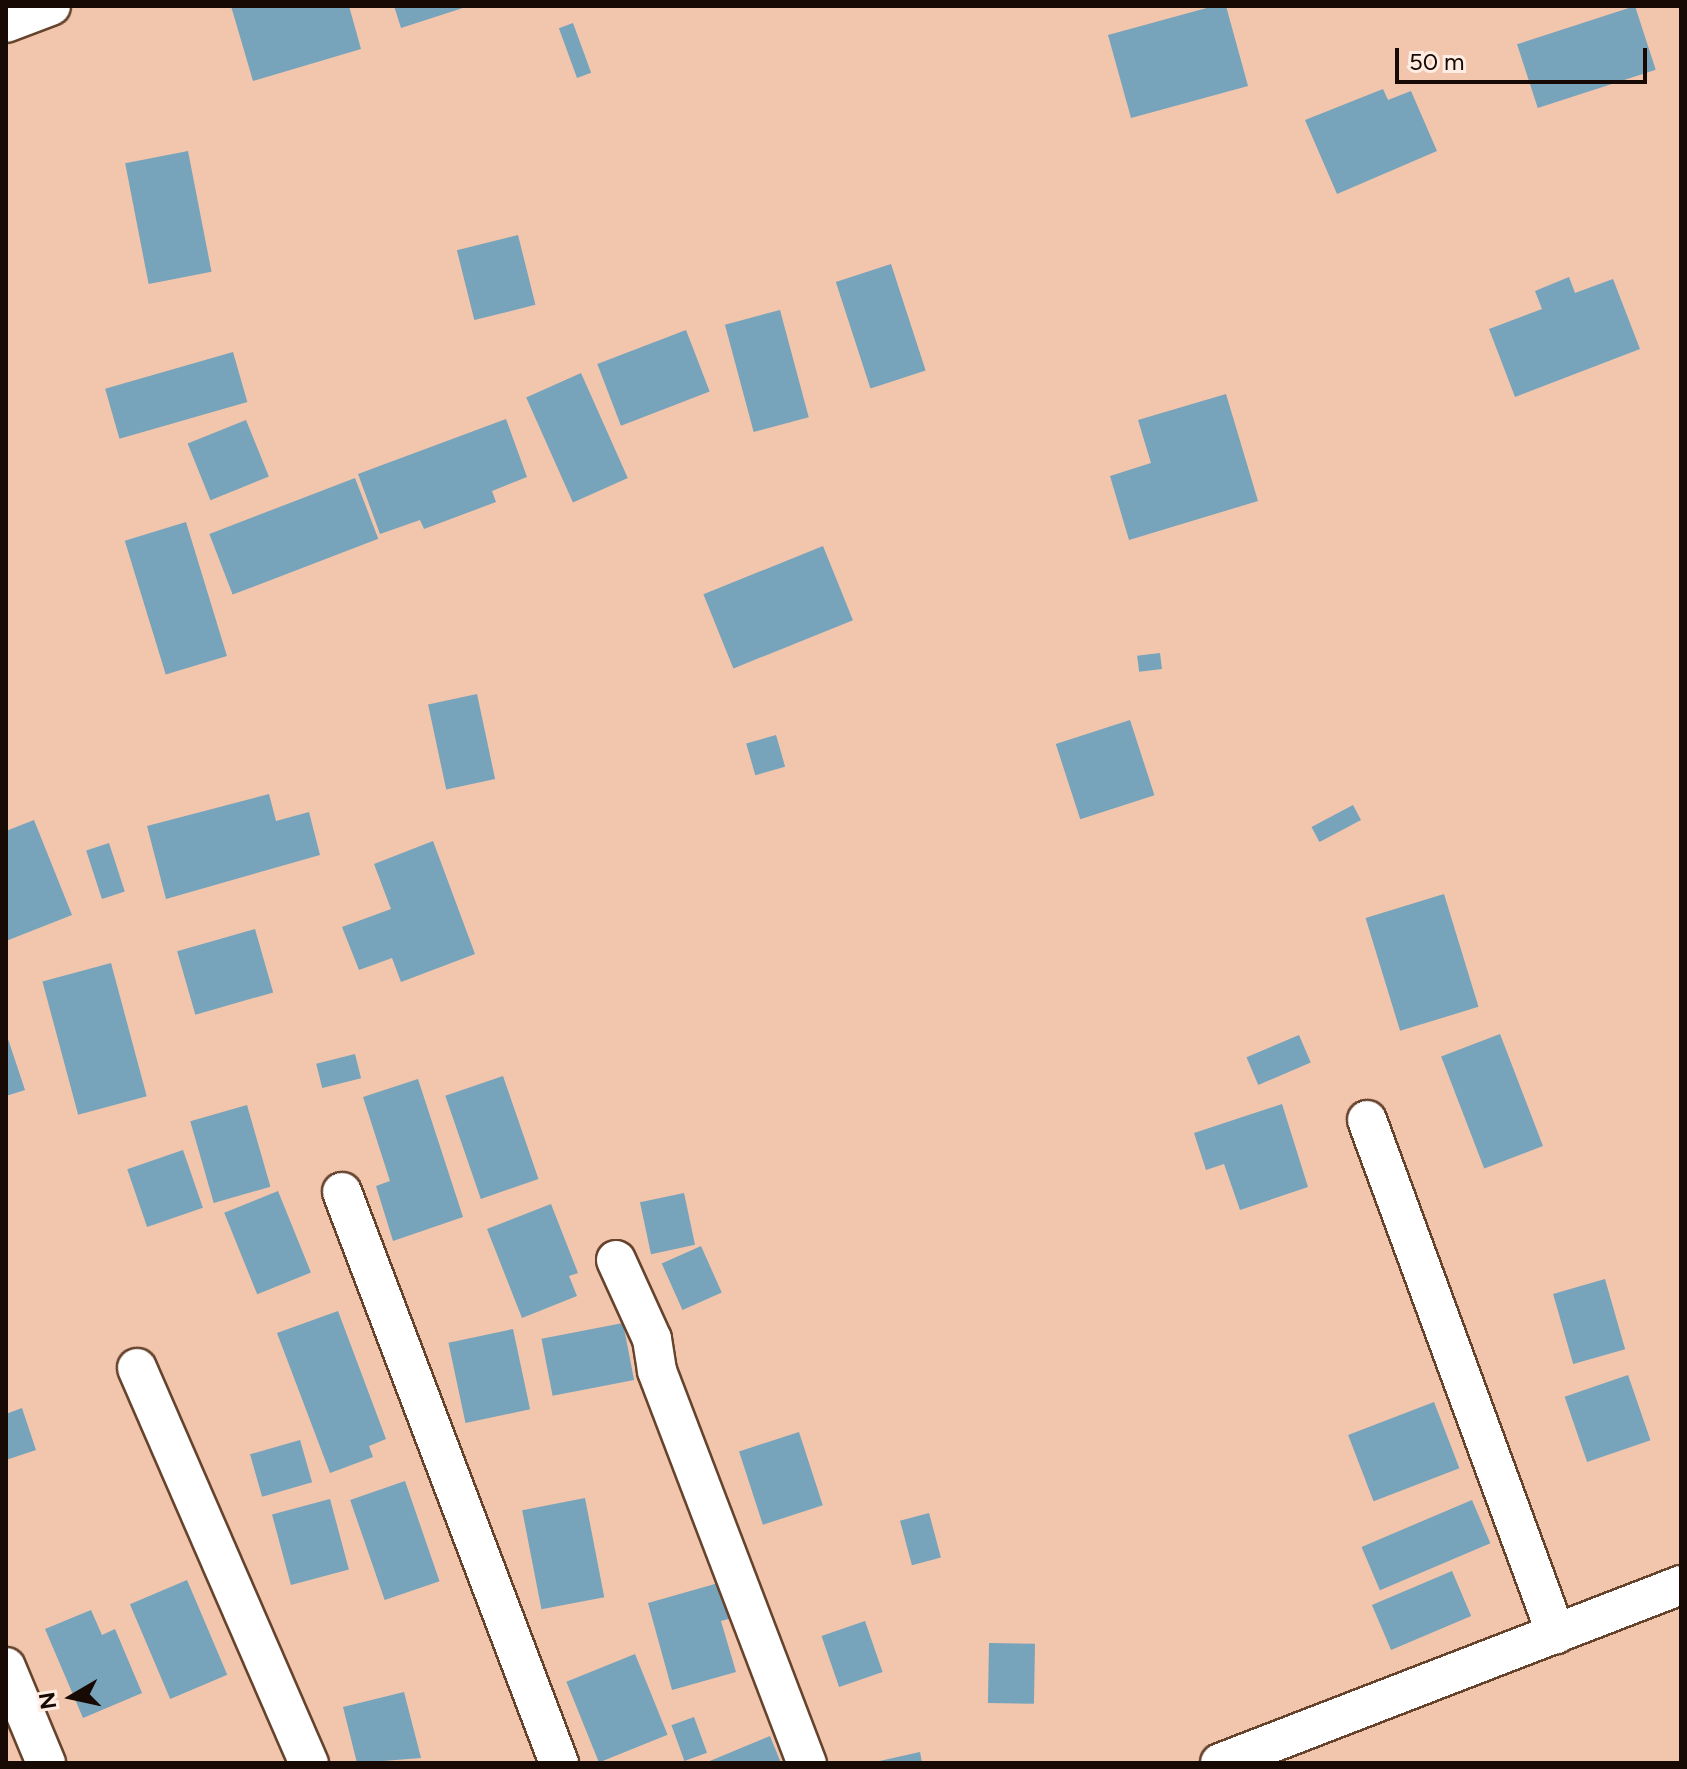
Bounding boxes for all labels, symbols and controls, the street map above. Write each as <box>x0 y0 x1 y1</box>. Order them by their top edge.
scale bar <box>1399 32 1651 82</box>
text: 50 m <box>1409 47 1465 76</box>
north arrow <box>32 1657 112 1737</box>
text: N <box>33 1690 62 1711</box>

